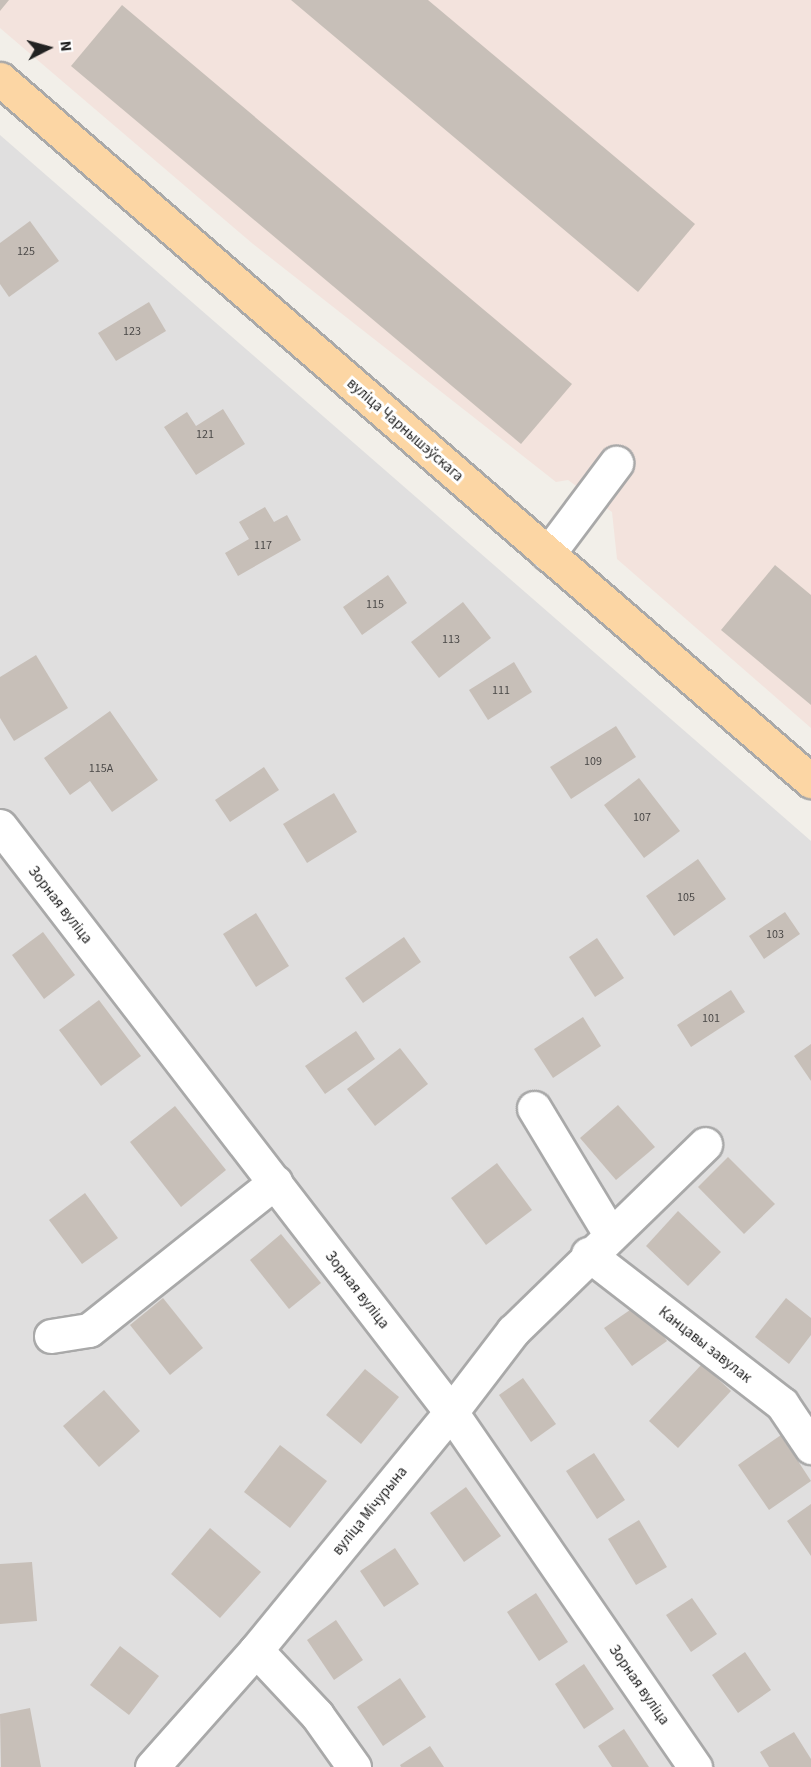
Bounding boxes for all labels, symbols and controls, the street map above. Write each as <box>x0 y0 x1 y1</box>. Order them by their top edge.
north arrow <box>18 18 78 78</box>
text: N <box>54 40 77 53</box>
house number: 125 <box>17 245 35 259</box>
house number: 123 <box>123 325 141 339</box>
street label: вуліца Чарнышэўскага <box>343 375 467 485</box>
house number: 121 <box>196 428 214 442</box>
house number: 117 <box>254 539 272 553</box>
house number: 115 <box>366 598 384 612</box>
house number: 113 <box>442 633 460 647</box>
house number: 111 <box>492 684 510 698</box>
house number: 109 <box>584 755 602 769</box>
house number: 115А <box>89 762 113 776</box>
house number: 107 <box>633 811 651 825</box>
street label: Зорная вуліца <box>24 863 96 947</box>
house number: 105 <box>677 891 695 905</box>
house number: 103 <box>766 928 784 942</box>
house number: 101 <box>702 1012 720 1026</box>
street label: Зорная вуліца <box>321 1248 393 1332</box>
street label: Канцавы завулак <box>655 1303 755 1387</box>
street label: вуліца Мічурына <box>329 1463 411 1559</box>
street label: Зорная вуліца <box>605 1642 673 1728</box>

